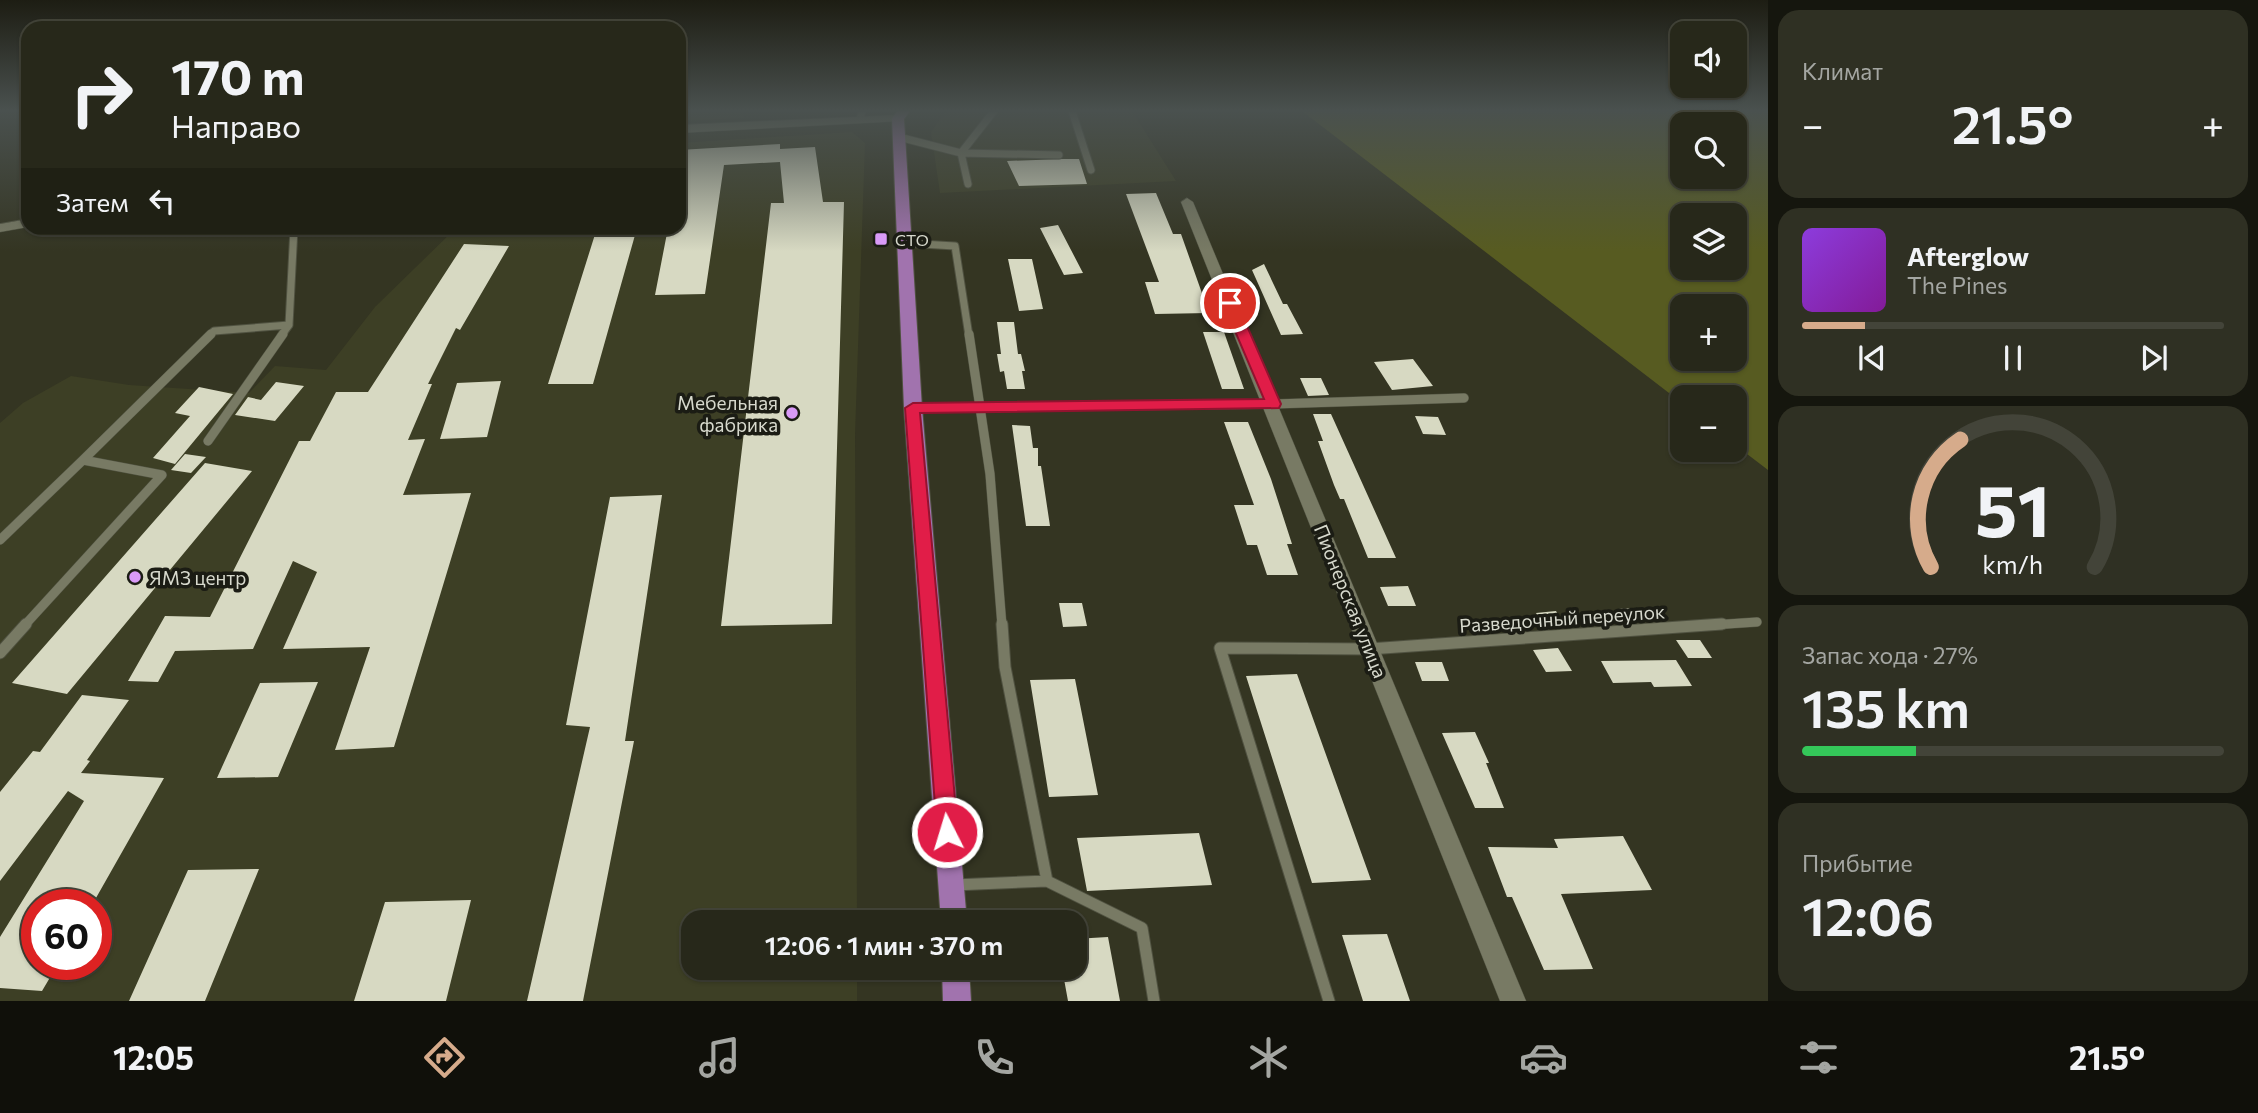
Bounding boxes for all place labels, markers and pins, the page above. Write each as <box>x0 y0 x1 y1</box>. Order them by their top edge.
place label: СТО <box>895 230 929 249</box>
marker: СТО <box>873 231 889 247</box>
pin <box>1200 273 1260 333</box>
place label: Мебельная фабрика <box>677 391 778 436</box>
marker: Мебельная фабрика <box>784 405 800 421</box>
place label: ЯМЗ центр <box>149 566 246 589</box>
marker: ЯМЗ центр <box>127 569 143 585</box>

